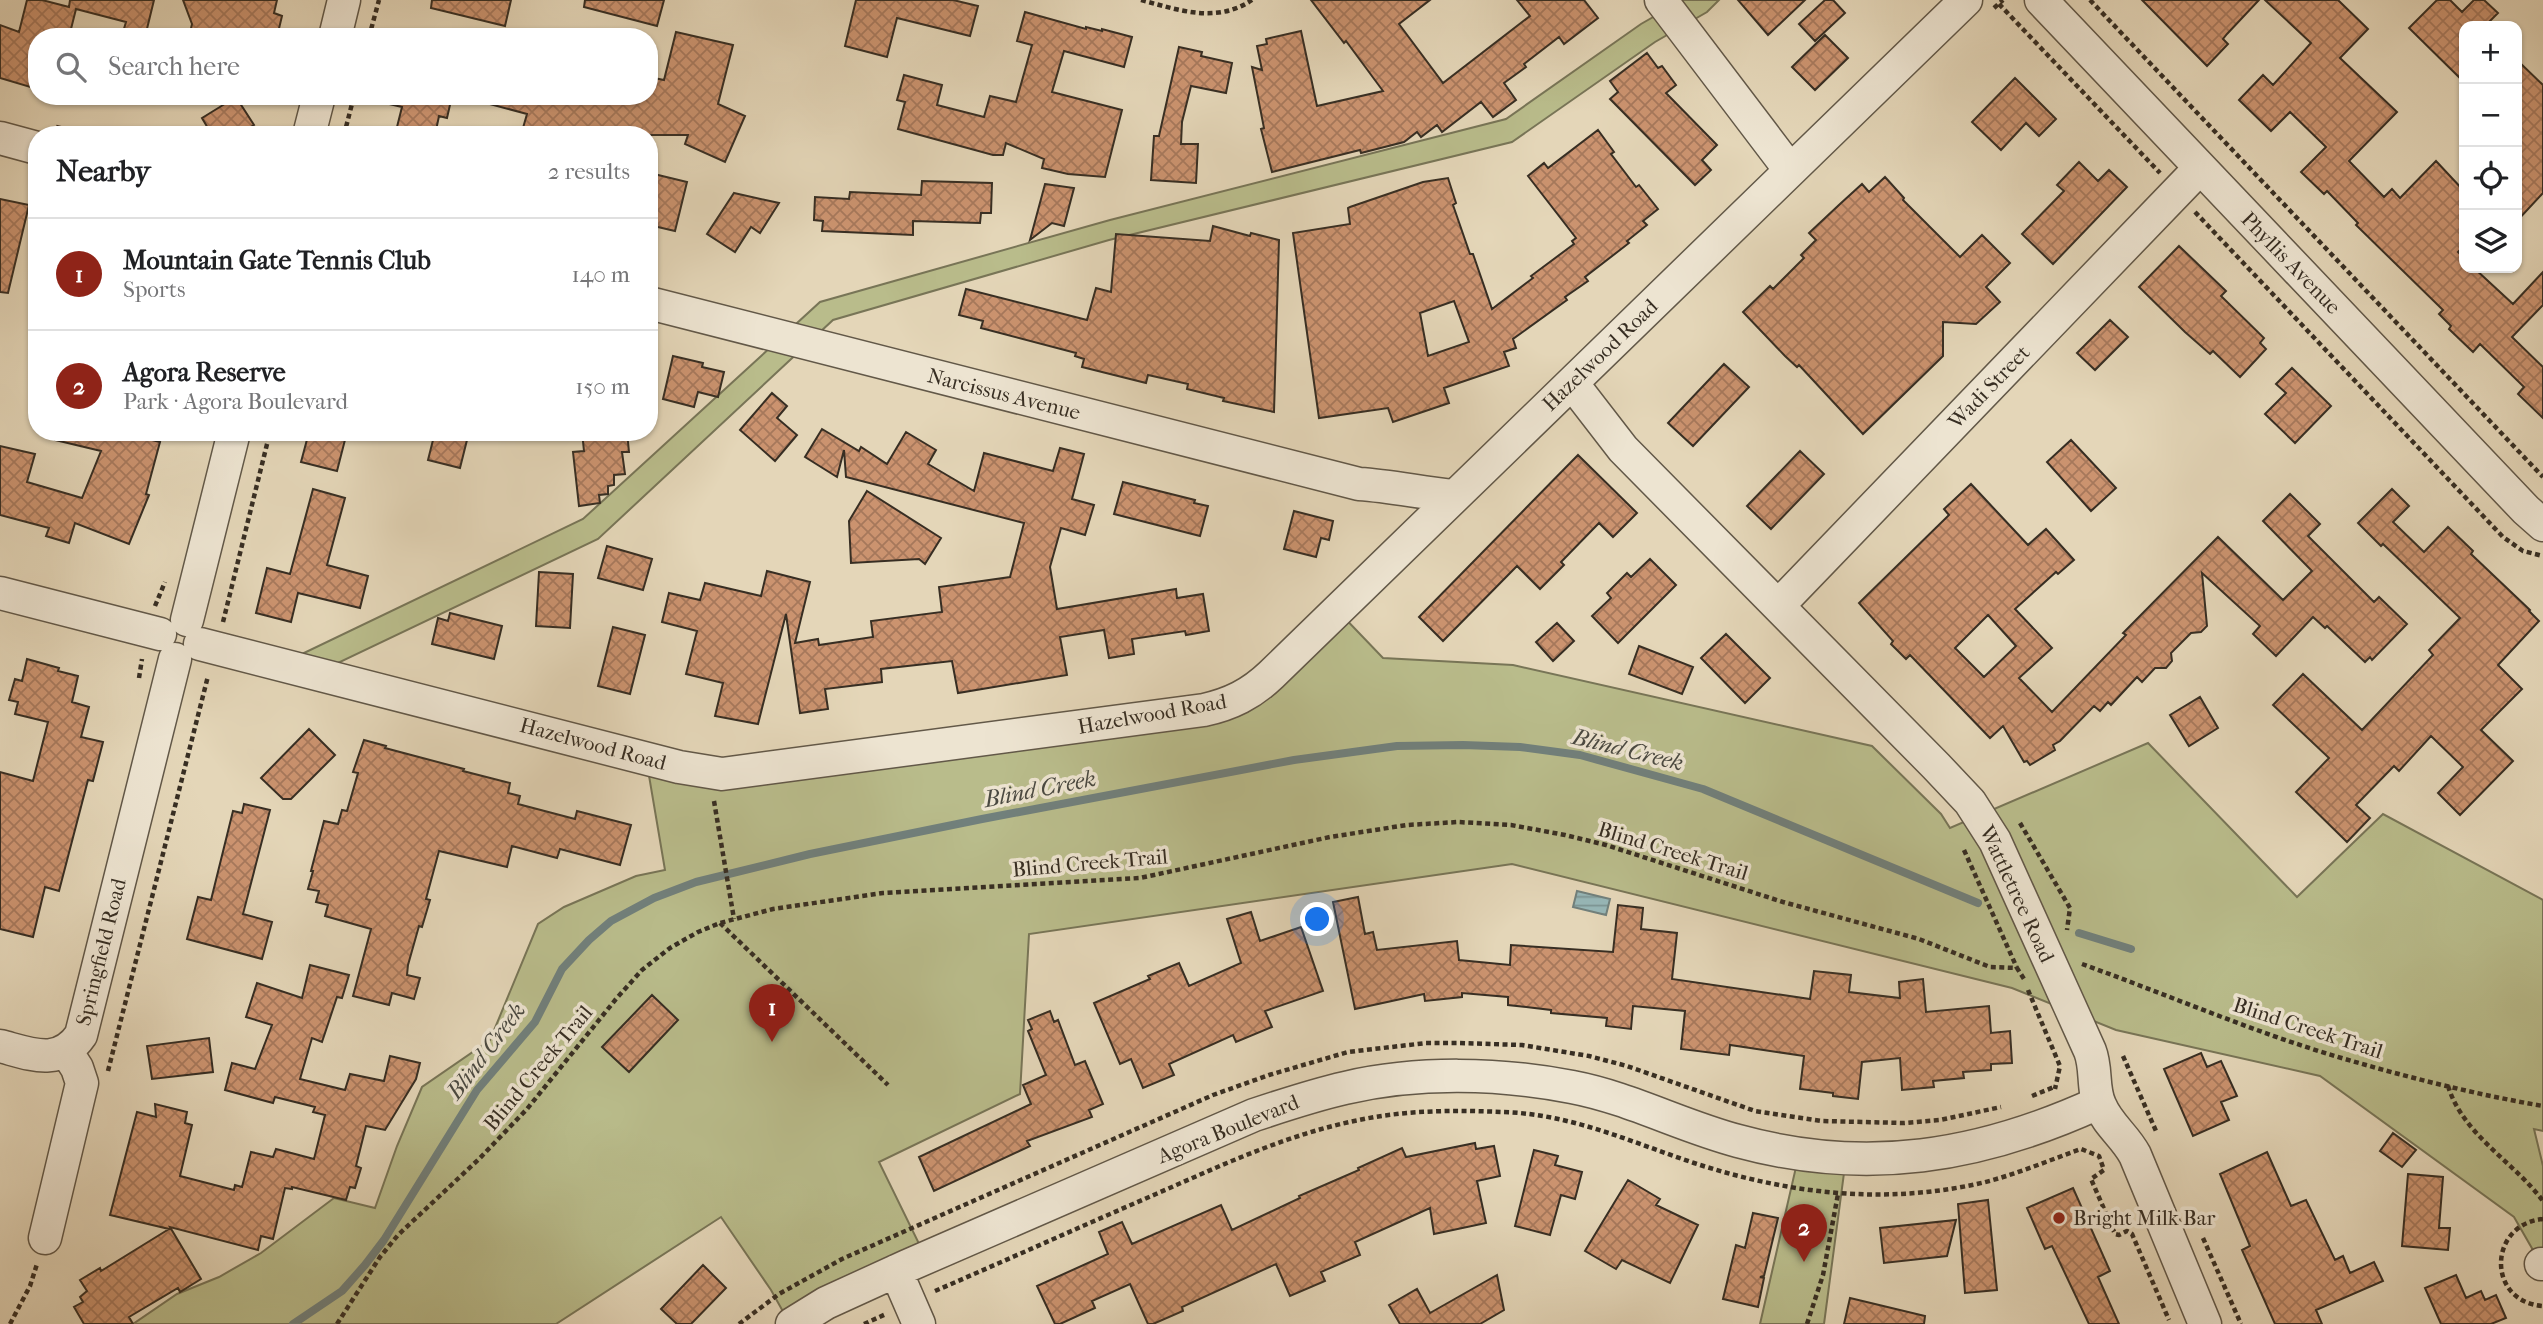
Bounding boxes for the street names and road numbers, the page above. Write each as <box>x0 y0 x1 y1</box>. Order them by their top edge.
street label: Phyllis Avenue <box>2236 207 2346 319</box>
street label: Hazelwood Road <box>1537 294 1663 416</box>
street label: Wadi Street <box>1943 340 2035 434</box>
street label: Narcissus Avenue <box>925 363 1083 425</box>
street label: Hazelwood Road <box>1076 689 1229 739</box>
street label: Hazelwood Road <box>517 713 669 775</box>
street label: Blind Creek Trail <box>1595 817 1751 885</box>
street label: Wattletree Road <box>1974 821 2059 967</box>
street label: Blind Creek Trail <box>1011 844 1169 882</box>
street label: Springfield Road <box>71 875 131 1028</box>
street label: Blind Creek Trail <box>2230 992 2386 1064</box>
street label: Blind Creek Trail <box>479 1000 597 1135</box>
street label: Agora Boulevard <box>1153 1089 1303 1169</box>

